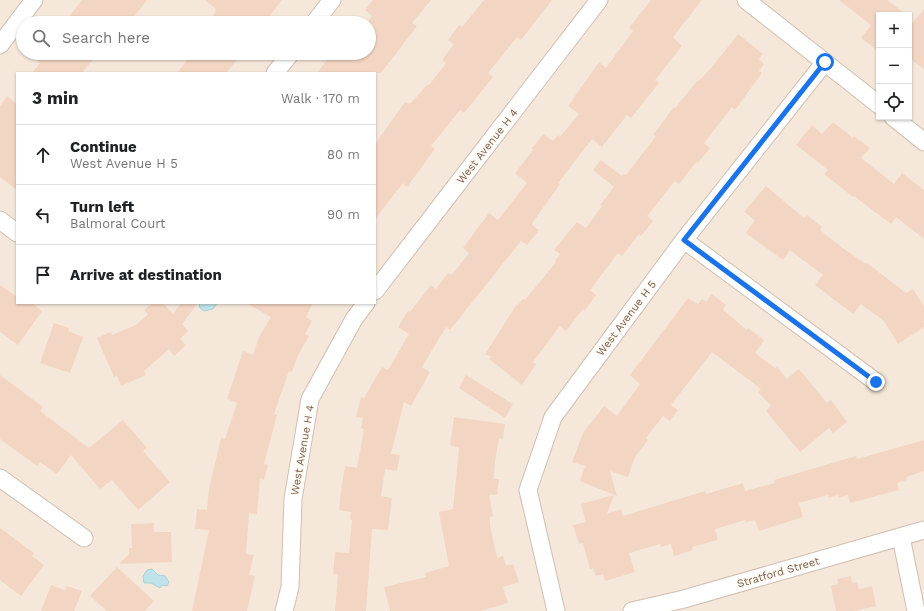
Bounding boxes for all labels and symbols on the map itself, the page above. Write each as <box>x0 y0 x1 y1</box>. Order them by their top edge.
route start <box>816 53 834 71</box>
street label: West Avenue H 4 <box>454 106 521 186</box>
street label: West Avenue H 5 <box>594 278 659 359</box>
route end <box>867 373 885 391</box>
street label: West Avenue H 4 <box>288 404 317 496</box>
street label: Stratford Street <box>735 554 821 590</box>

